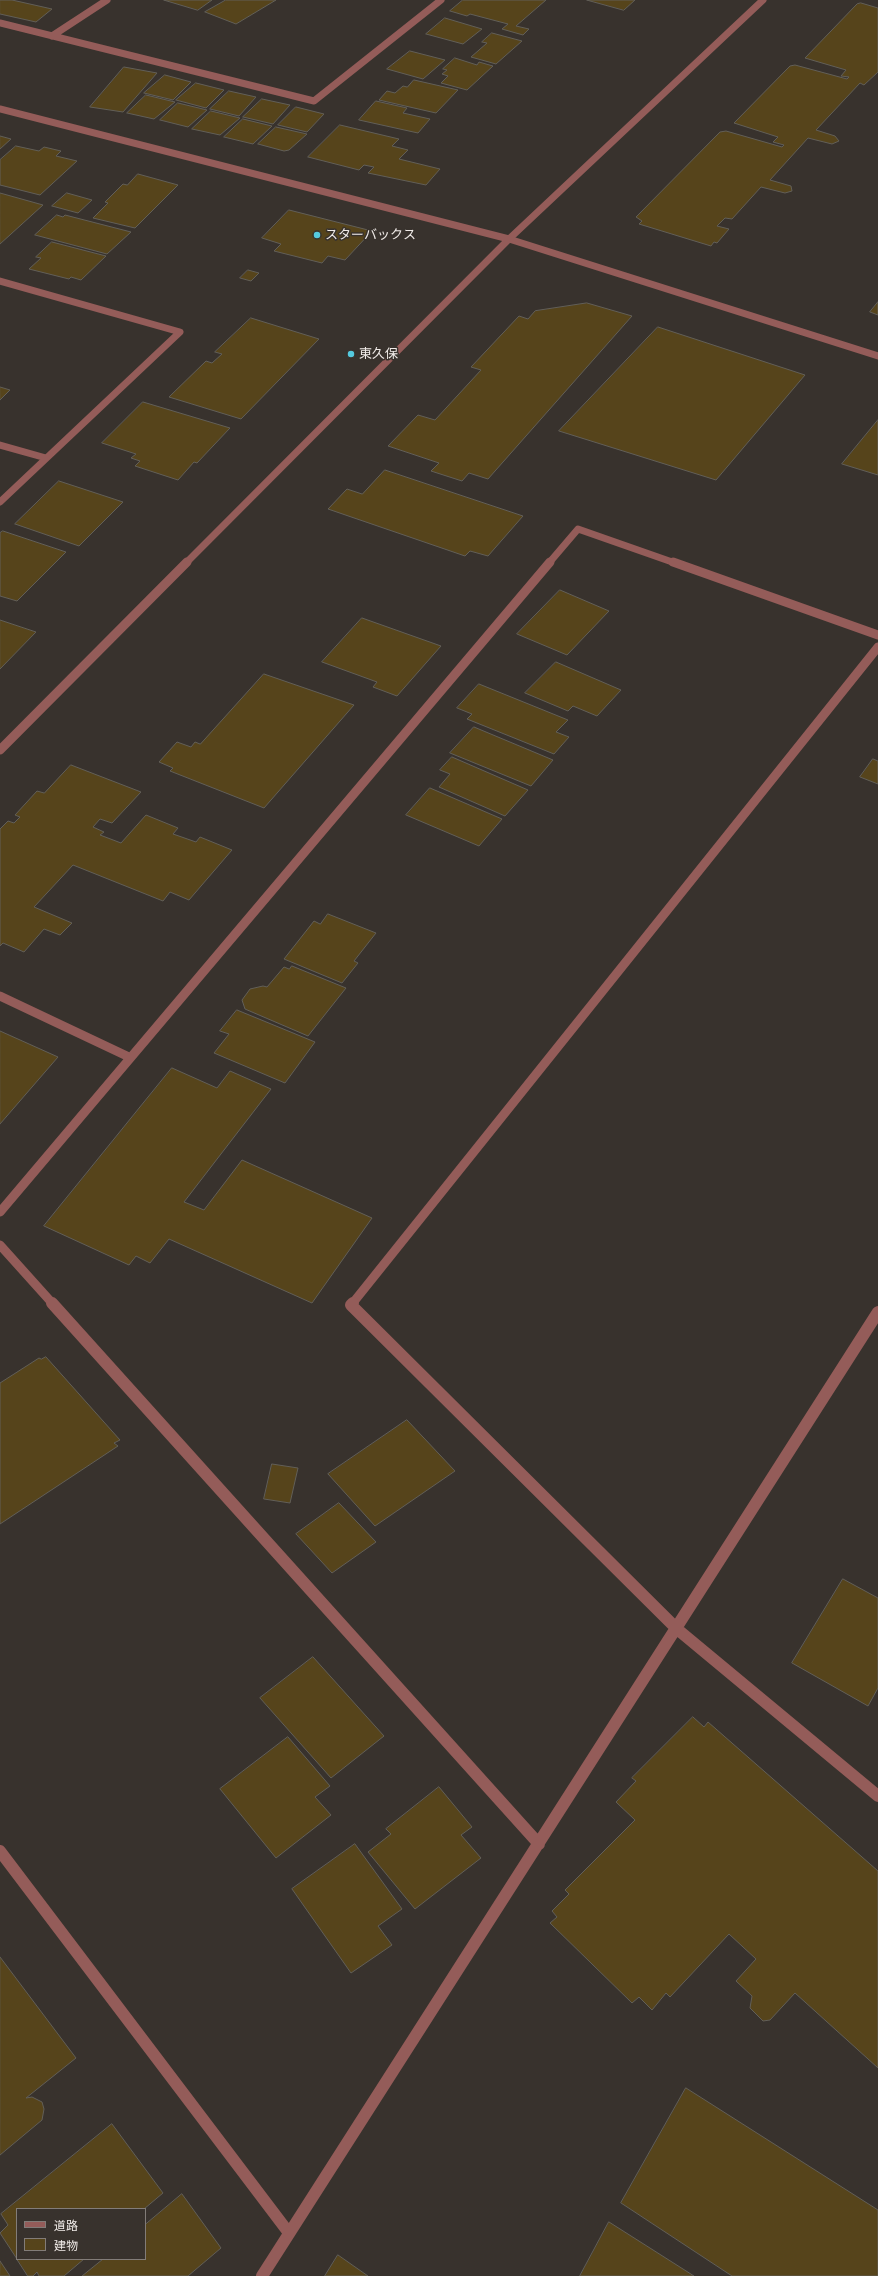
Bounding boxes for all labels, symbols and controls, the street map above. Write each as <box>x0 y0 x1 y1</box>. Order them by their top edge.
place label: スターバックス <box>325 227 416 243</box>
marker: スターバックス <box>312 230 322 240</box>
place label: 東久保 <box>359 346 398 362</box>
marker: 東久保 <box>346 349 356 359</box>
legend <box>16 2208 146 2260</box>
text: 道路 <box>54 2220 78 2232</box>
text: 建物 <box>54 2240 78 2252</box>

